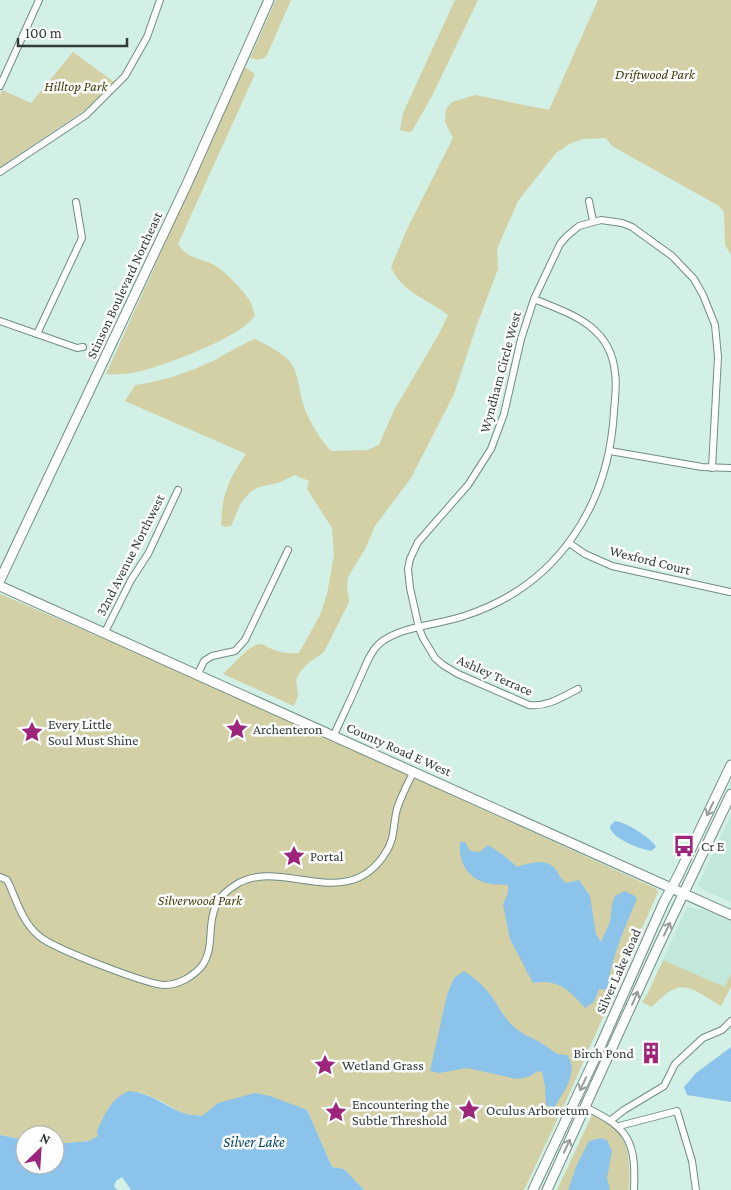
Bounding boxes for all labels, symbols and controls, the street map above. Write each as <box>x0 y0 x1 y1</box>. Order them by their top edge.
scale bar <box>18 15 126 47</box>
text: 100 m <box>25 25 62 41</box>
park label: Driftwood Park <box>615 66 696 82</box>
park label: Hilltop Park <box>44 78 109 94</box>
street label: Stinson Boulevard Northeast <box>83 209 165 361</box>
street label: Wyndham Circle West <box>476 309 524 435</box>
street label: 32nd Avenue Northwest <box>92 491 168 618</box>
street label: Wexford Court <box>608 542 692 578</box>
street label: Ashley Terrace <box>455 651 535 699</box>
place label: Every Little Soul Must Shine <box>48 716 138 748</box>
place icon: Archenteron <box>224 716 250 742</box>
place icon: Every Little Soul Must Shine <box>19 719 45 745</box>
street label: County Road E West <box>344 719 454 780</box>
place label: Archenteron <box>253 721 323 737</box>
one-way arrow <box>705 801 714 816</box>
bus stop icon: Cr E <box>671 833 697 859</box>
place label: Cr E <box>701 838 725 854</box>
place icon: Portal <box>281 843 307 869</box>
place label: Portal <box>310 848 344 864</box>
park label: Silverwood Park <box>158 892 243 908</box>
one-way arrow <box>662 922 672 937</box>
street label: Silver Lake Road <box>592 926 644 1016</box>
one-way arrow <box>630 991 640 1006</box>
building icon: Birch Pond <box>638 1040 664 1066</box>
place label: Birch Pond <box>574 1045 635 1061</box>
place icon: Wetland Grass <box>312 1052 338 1078</box>
place label: Wetland Grass <box>342 1057 424 1073</box>
one-way arrow <box>577 1076 587 1091</box>
place label: Encountering the Subtle Threshold <box>352 1096 449 1128</box>
place icon: Oculus Arboretum <box>456 1097 482 1123</box>
place icon: Encountering the Subtle Threshold <box>323 1099 349 1125</box>
place label: Oculus Arboretum <box>486 1102 589 1118</box>
north arrow <box>15 1125 65 1175</box>
text: N <box>38 1129 54 1148</box>
water label: Silver Lake <box>223 1134 285 1150</box>
one-way arrow <box>563 1139 572 1154</box>

